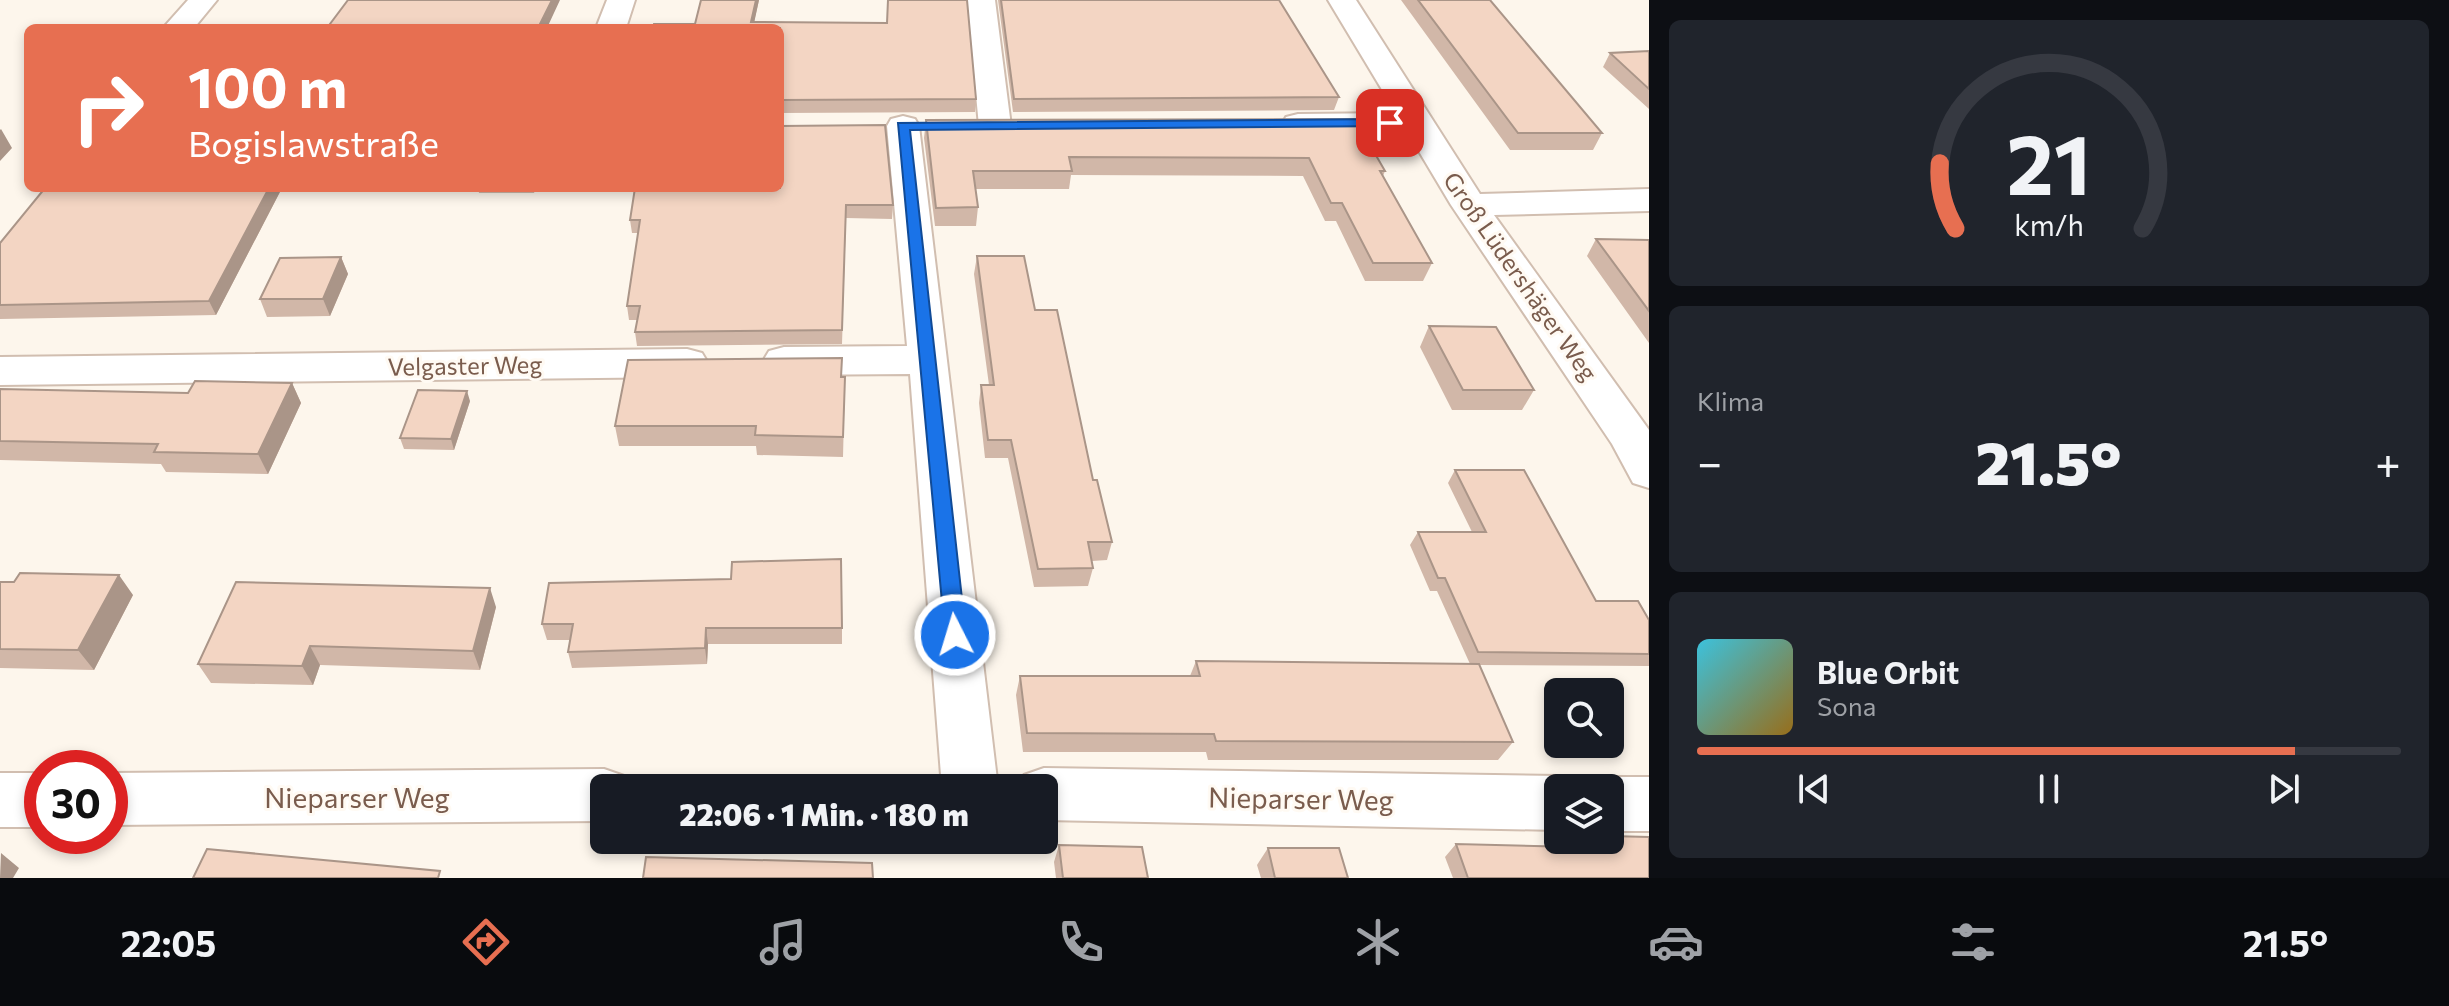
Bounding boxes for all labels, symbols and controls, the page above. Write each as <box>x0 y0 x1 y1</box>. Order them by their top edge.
text: 100 m <box>188 51 347 120</box>
icon: right <box>56 56 160 160</box>
pin <box>1356 89 1424 157</box>
icon: arrive <box>1368 101 1412 145</box>
text: 21 <box>2007 110 2091 212</box>
text: Bogislawstraße <box>188 120 439 164</box>
street label: Groß Lüdershäger Weg <box>1438 166 1604 386</box>
text: km/h <box>2014 207 2084 242</box>
street label: Velgaster Weg <box>387 349 543 381</box>
text: Klima <box>1697 385 1764 416</box>
text: 21.5° <box>1975 424 2122 497</box>
text: − <box>1697 434 1722 488</box>
text: + <box>2375 434 2401 488</box>
position arrow <box>913 593 997 677</box>
text: Blue Orbit <box>1817 653 1959 690</box>
map controls <box>1544 678 1624 854</box>
button: search <box>1544 678 1624 758</box>
text: Sona <box>1817 690 1876 721</box>
speed limit sign: 30 <box>24 750 128 854</box>
icon: previous <box>1792 767 1836 811</box>
icon: pause <box>2027 767 2071 811</box>
icon: next <box>2262 767 2306 811</box>
button: layers <box>1544 774 1624 854</box>
street label: Nieparser Weg <box>1208 779 1394 817</box>
street label: Nieparser Weg <box>264 780 450 814</box>
text: 22:06 · 1 Min. · 180 m <box>679 795 969 832</box>
icon: directions <box>458 914 514 970</box>
icon: music <box>755 914 811 970</box>
icon: phone <box>1053 914 1109 970</box>
icon: climate <box>1350 914 1406 970</box>
icon: car <box>1648 914 1704 970</box>
icon: filters <box>1945 914 2001 970</box>
text: 22:05 <box>121 920 216 964</box>
text: 21.5° <box>2243 920 2328 964</box>

